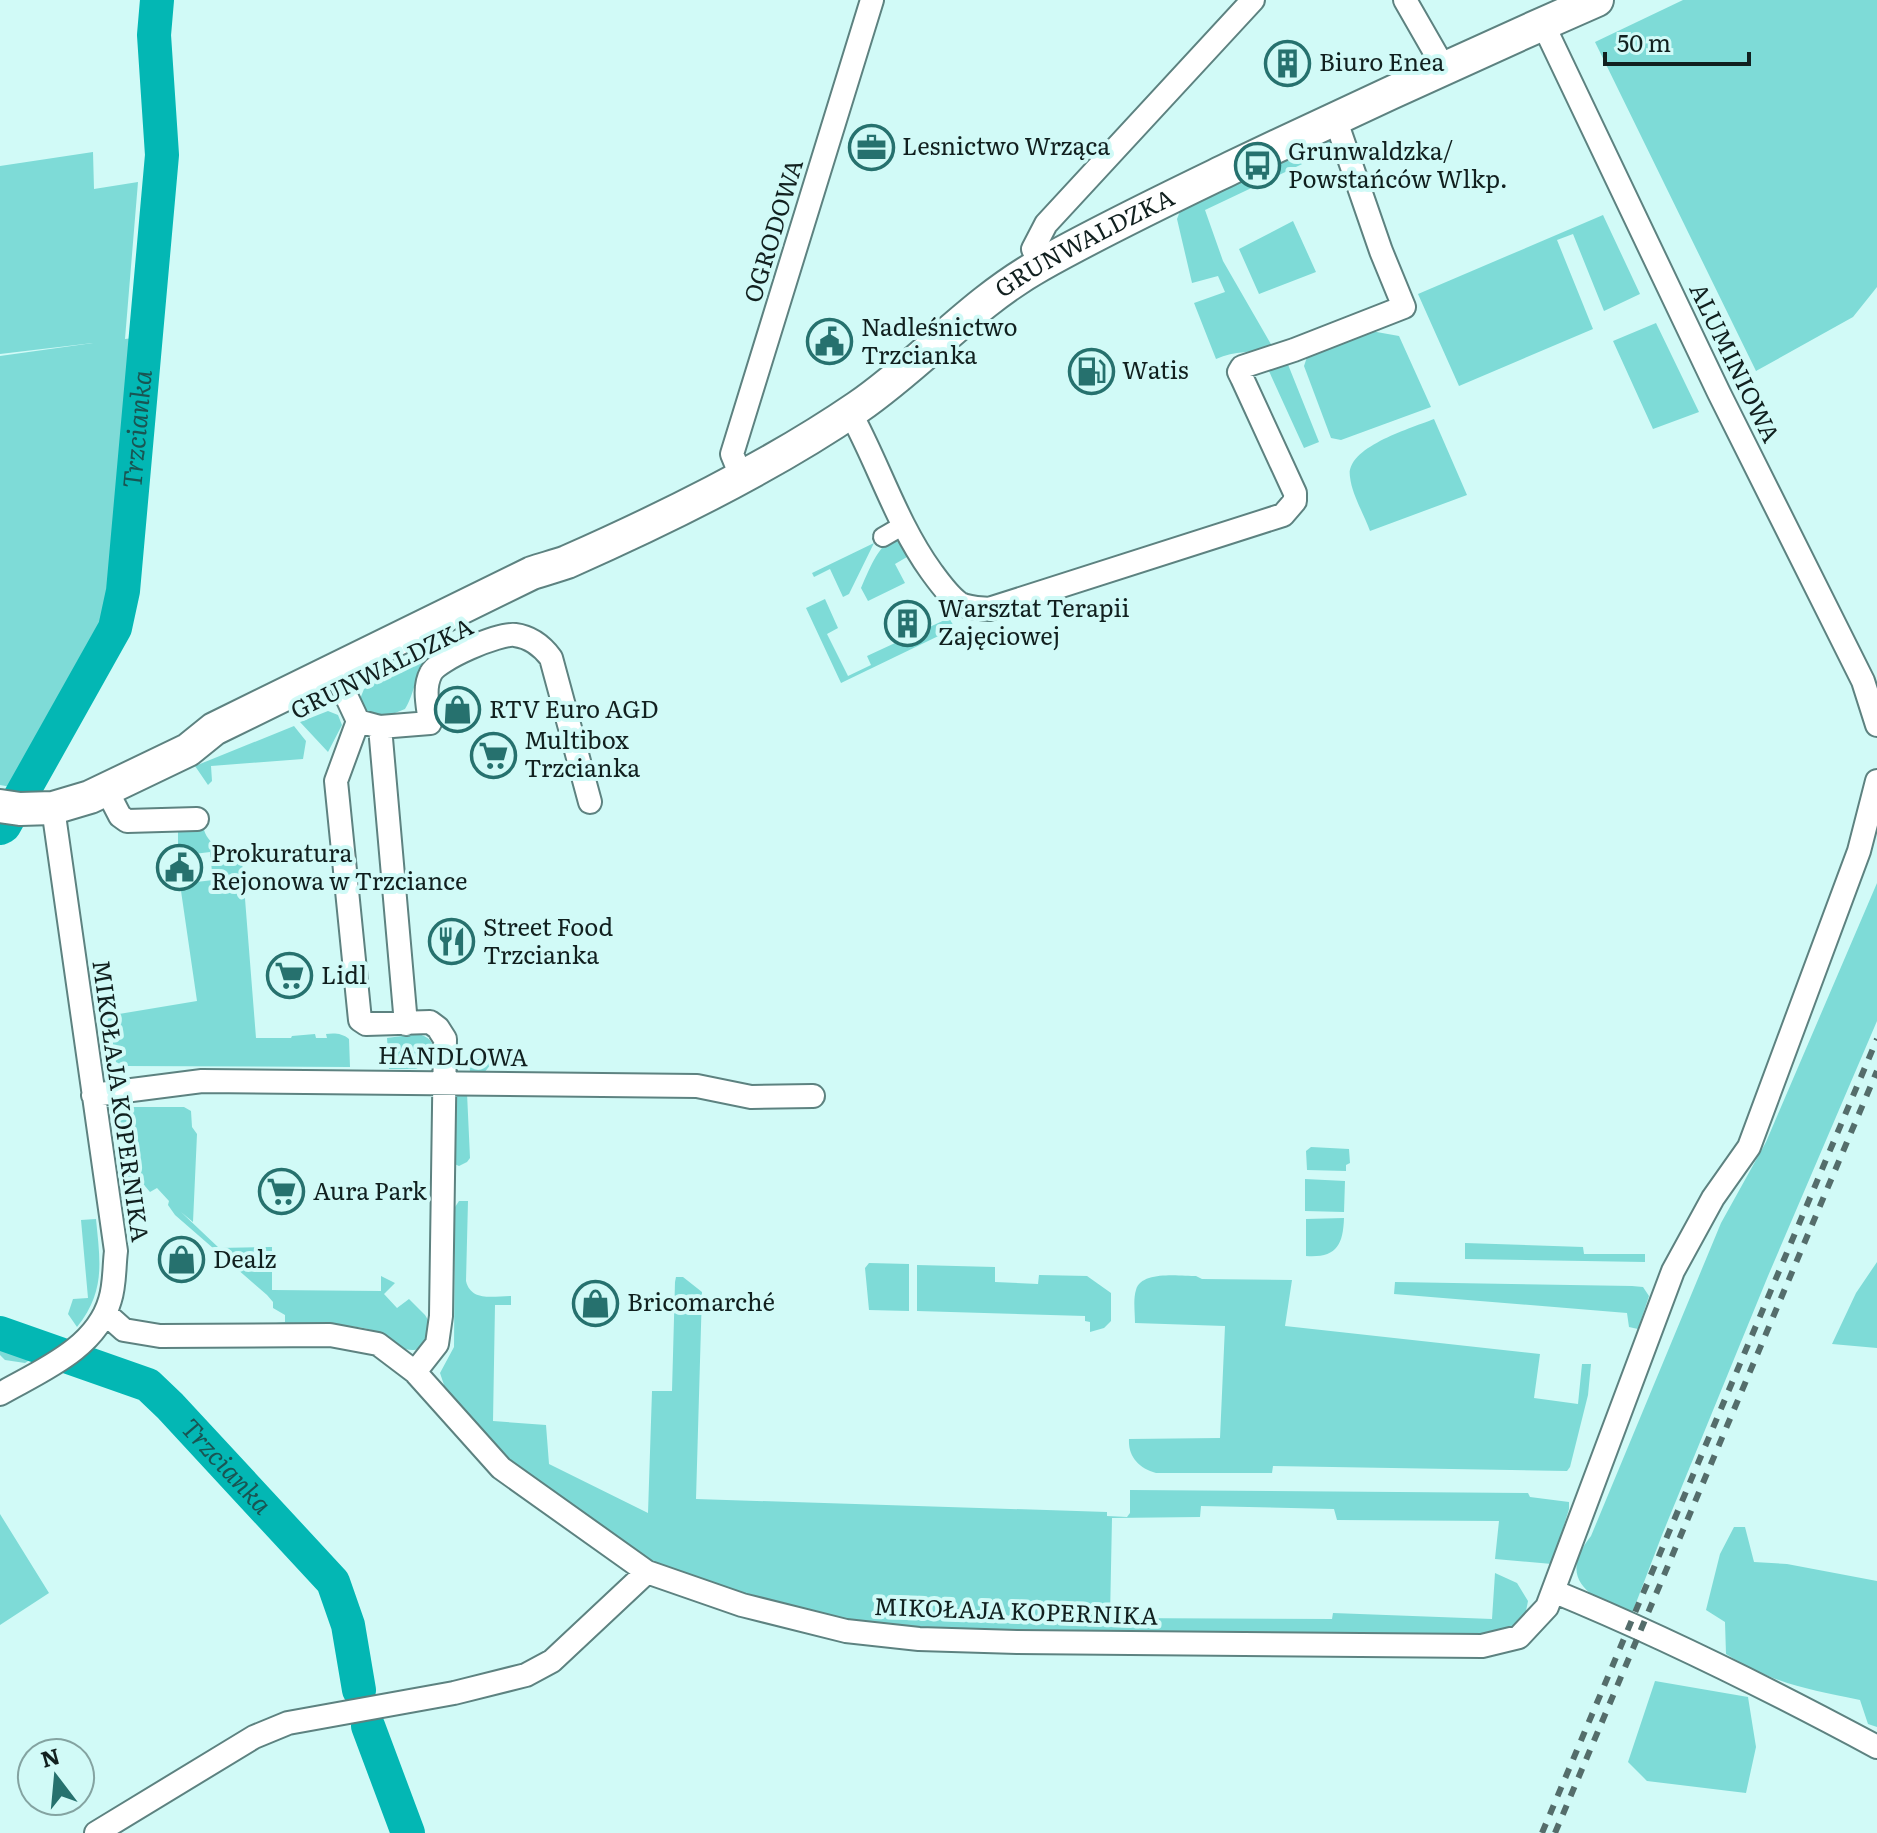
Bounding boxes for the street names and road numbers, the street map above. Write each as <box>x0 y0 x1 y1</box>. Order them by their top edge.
street label: OGRODOWA <box>733 154 810 306</box>
street label: GRUNWALDZKA <box>987 178 1180 304</box>
street label: ALUMINIOWA <box>1682 276 1790 448</box>
street label: GRUNWALDZKA <box>284 607 478 726</box>
street label: MIKOŁAJA KOPERNIKA <box>85 957 160 1244</box>
street label: HANDLOWA <box>378 1036 529 1073</box>
street label: MIKOŁAJA KOPERNIKA <box>873 1587 1159 1632</box>

